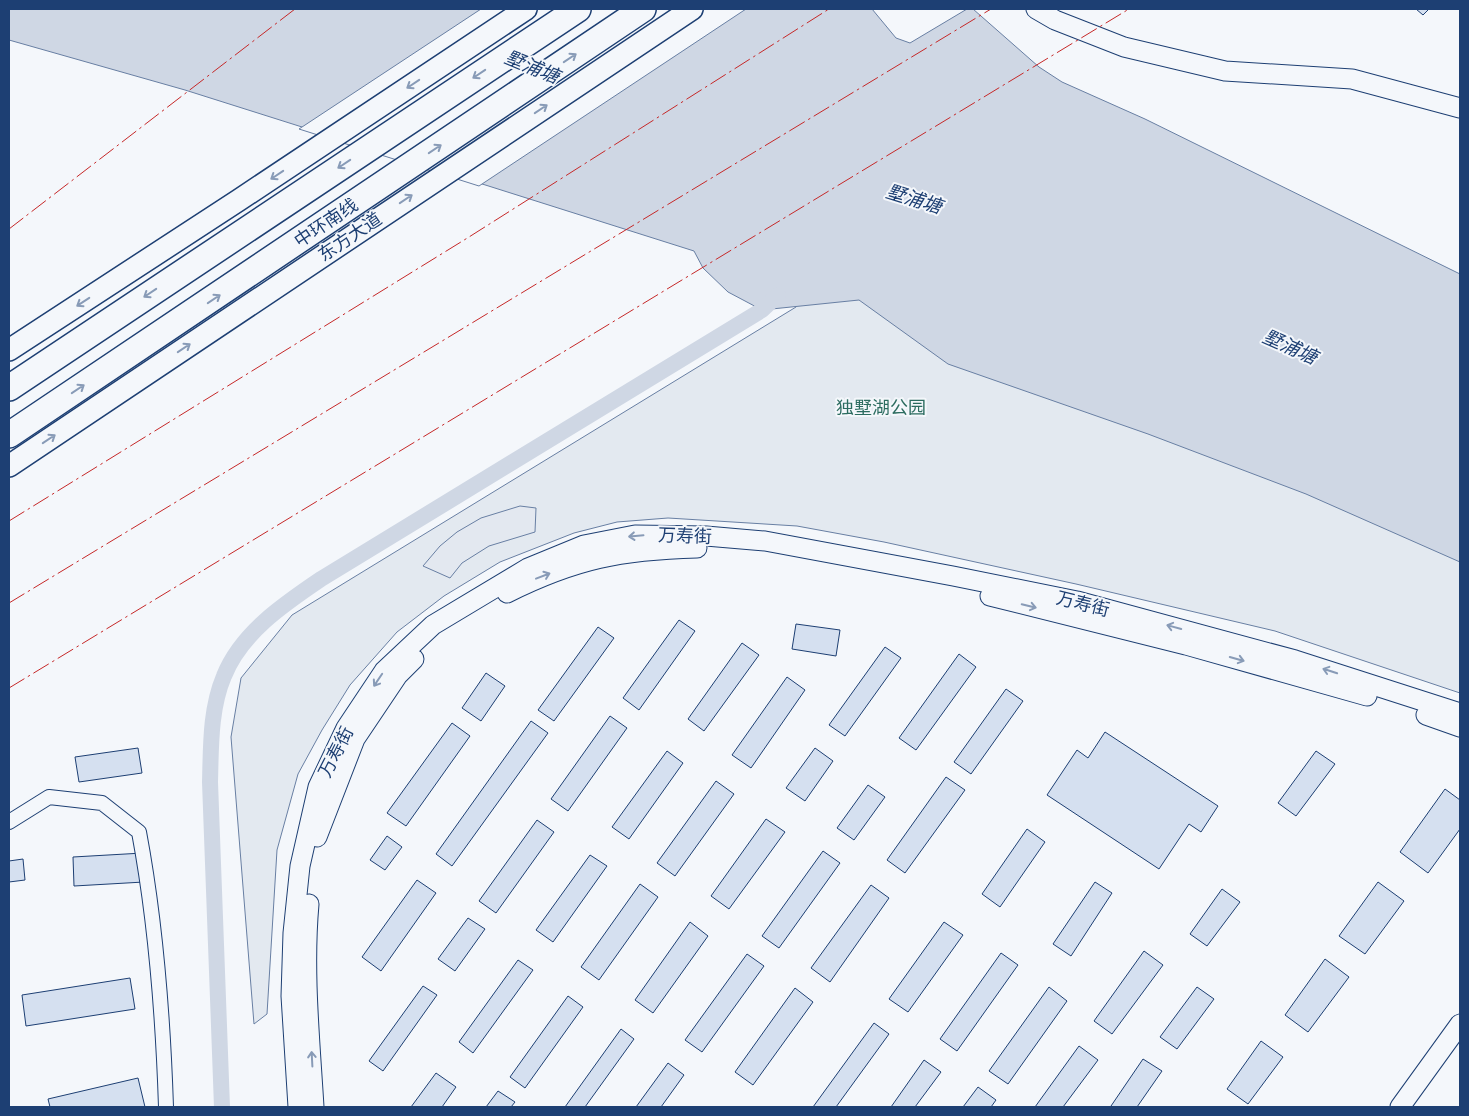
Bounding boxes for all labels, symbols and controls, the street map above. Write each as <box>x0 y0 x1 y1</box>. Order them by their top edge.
water label: 墅浦塘 <box>501 46 566 89</box>
one-way arrow <box>563 53 577 63</box>
one-way arrow <box>473 70 487 80</box>
one-way arrow <box>406 80 420 90</box>
one-way arrow <box>534 104 548 114</box>
one-way arrow <box>428 144 442 154</box>
one-way arrow <box>337 159 351 169</box>
one-way arrow <box>271 170 285 180</box>
water label: 墅浦塘 <box>883 180 947 219</box>
street label: 中环南线 <box>290 194 362 252</box>
one-way arrow <box>399 194 413 204</box>
street label: 东方大道 <box>314 208 386 266</box>
one-way arrow <box>144 288 158 298</box>
one-way arrow <box>206 294 220 304</box>
one-way arrow <box>76 297 90 307</box>
water label: 墅浦塘 <box>1259 325 1323 370</box>
one-way arrow <box>177 343 191 353</box>
one-way arrow <box>71 384 85 394</box>
park label: 独墅湖公园 <box>836 397 926 419</box>
one-way arrow <box>42 434 56 444</box>
street label: 万寿街 <box>658 524 712 548</box>
one-way arrow <box>628 531 644 540</box>
one-way arrow <box>535 571 551 580</box>
street label: 万寿街 <box>1054 587 1112 621</box>
one-way arrow <box>1020 601 1036 611</box>
one-way arrow <box>1166 622 1182 632</box>
one-way arrow <box>1229 655 1245 665</box>
one-way arrow <box>1323 666 1339 676</box>
one-way arrow <box>373 673 383 687</box>
street label: 万寿街 <box>314 723 358 781</box>
one-way arrow <box>307 1051 316 1067</box>

